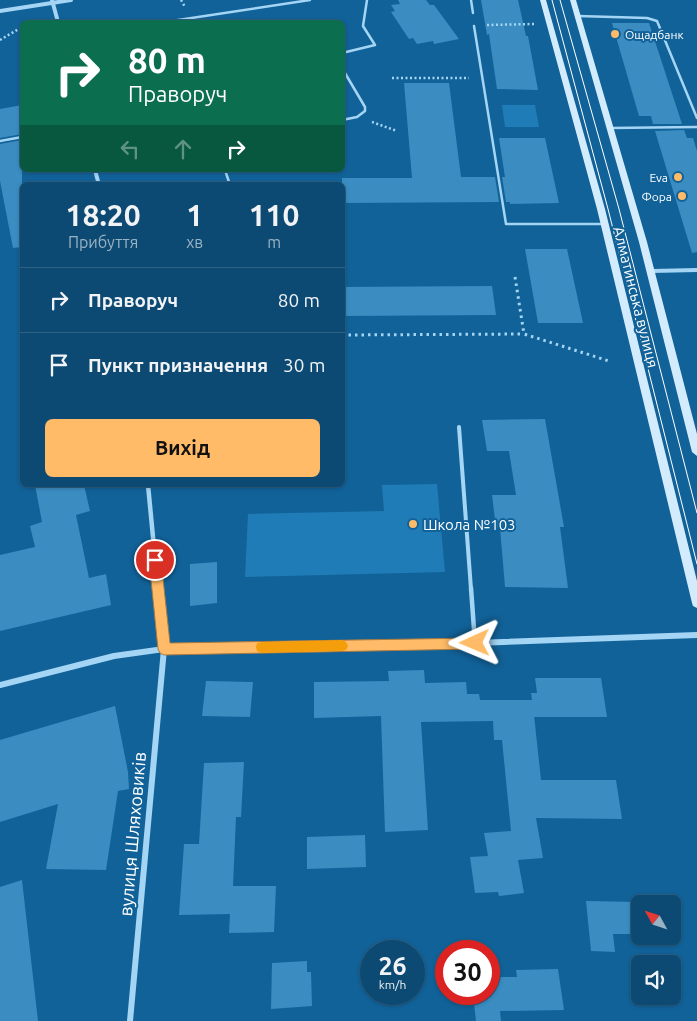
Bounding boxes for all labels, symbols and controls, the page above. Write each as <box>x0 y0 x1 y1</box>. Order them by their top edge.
marker: Ощадбанк <box>609 28 621 40</box>
place label: Ощадбанк <box>625 28 684 41</box>
icon: right <box>45 40 110 105</box>
text: 80 m <box>128 40 206 80</box>
text: Праворуч <box>128 81 227 106</box>
icon: left <box>116 135 144 163</box>
icon: ahead <box>169 135 197 163</box>
icon: right <box>222 135 250 163</box>
place label: Eva <box>649 171 668 184</box>
marker: Eva <box>672 171 684 183</box>
place label: Фора <box>641 190 672 203</box>
marker: Фора <box>676 190 688 202</box>
text: 18:20 <box>66 198 141 232</box>
text: 1 <box>186 198 203 232</box>
text: 110 <box>249 198 299 232</box>
street label: Алматинська вулиця <box>610 225 662 369</box>
text: Прибуття <box>68 233 138 251</box>
text: хв <box>186 233 203 251</box>
text: m <box>267 233 281 251</box>
icon: right <box>45 286 73 314</box>
text: Праворуч <box>88 289 178 311</box>
text: 80 m <box>278 289 320 311</box>
icon: arrive <box>45 351 73 379</box>
text: Пункт призначення <box>88 354 268 376</box>
text: 30 m <box>283 354 325 376</box>
button: Вихід <box>45 419 320 477</box>
place label: Школа №103 <box>423 516 516 533</box>
marker: Школа №103 <box>407 518 419 530</box>
pin <box>134 539 176 581</box>
icon: arrive <box>141 546 169 574</box>
position arrow <box>448 616 500 668</box>
street label: вулиця Шляховиків <box>115 751 149 917</box>
north arrow <box>631 895 681 945</box>
map controls <box>631 895 681 1005</box>
speed limit sign: 30 <box>435 940 500 1005</box>
text: 26 <box>378 952 407 980</box>
button: sound <box>631 955 681 1005</box>
text: km/h <box>379 978 406 991</box>

